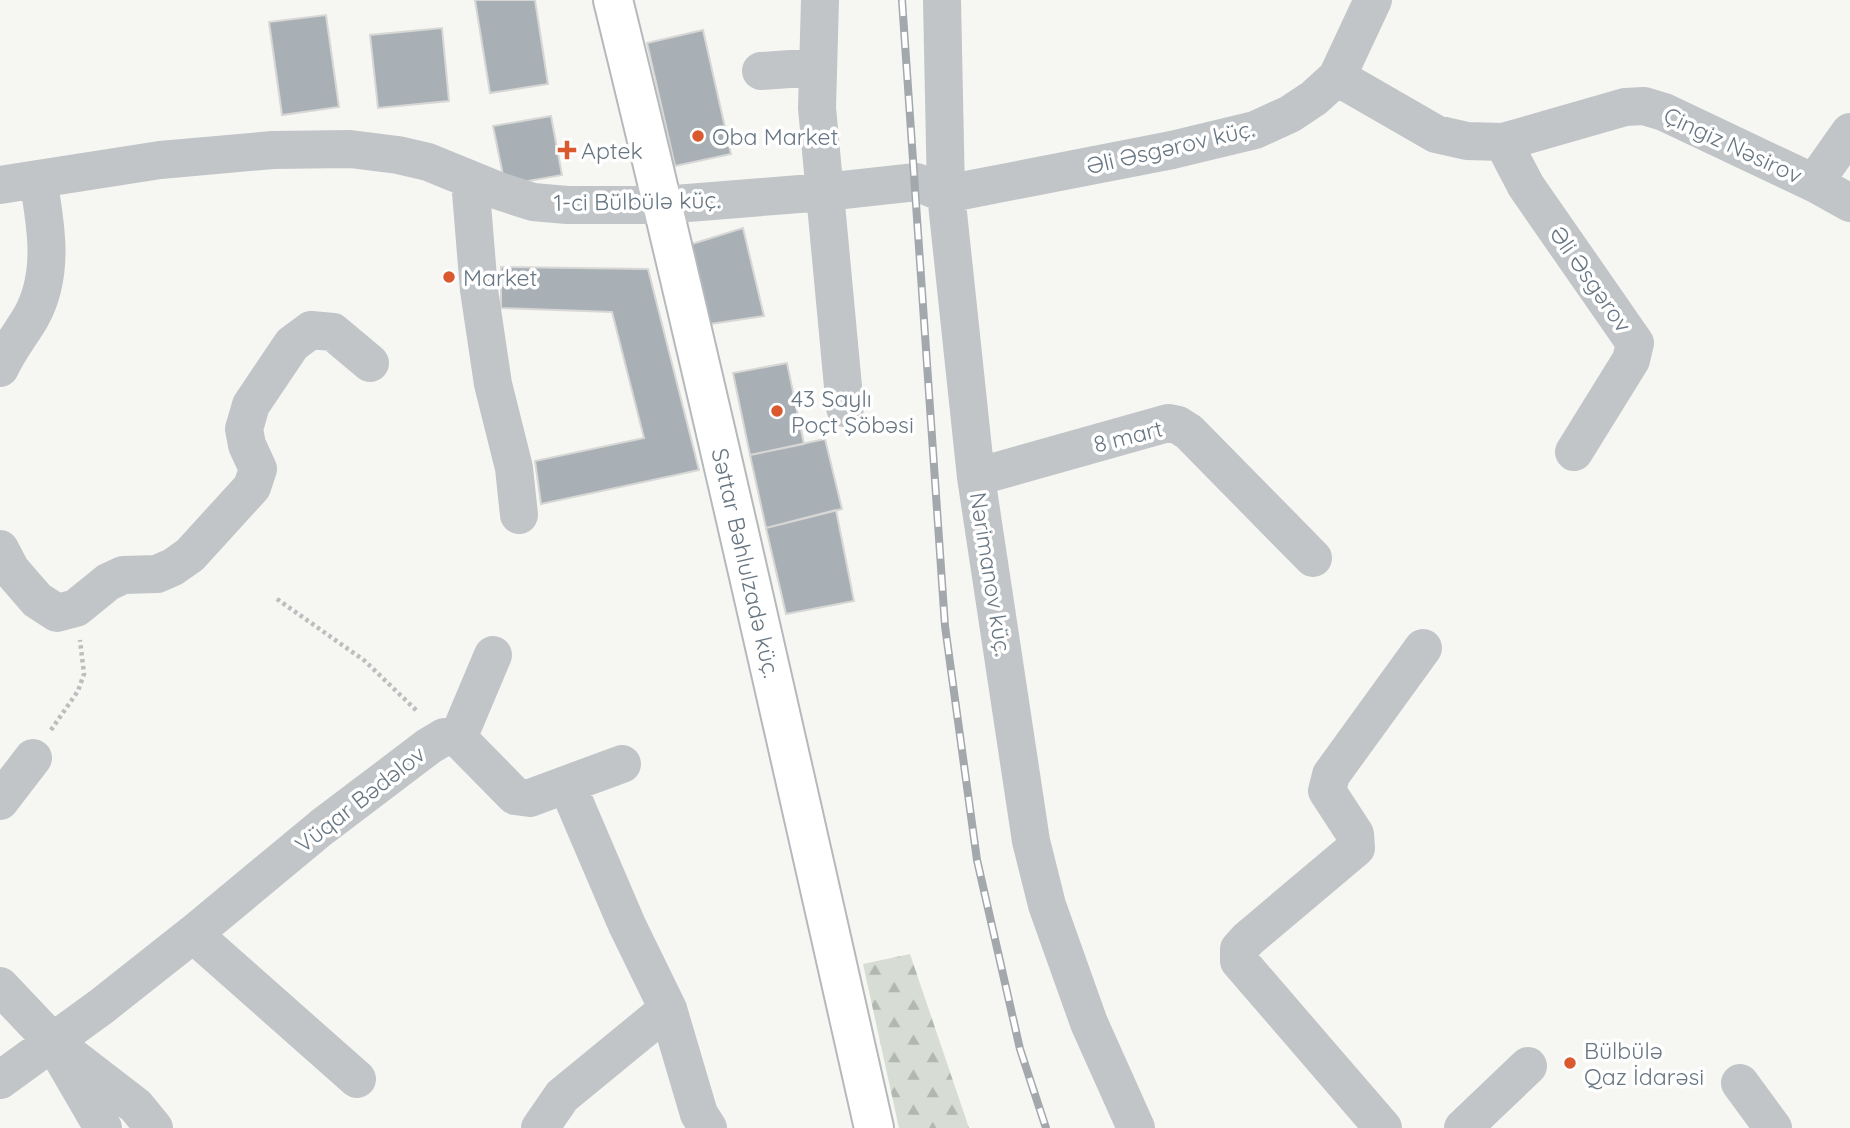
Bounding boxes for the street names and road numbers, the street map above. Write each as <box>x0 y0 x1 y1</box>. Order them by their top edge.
street label: Çingiz Nəsirov <box>1659 100 1807 190</box>
street label: Əli Əsgərov küç. <box>1083 114 1257 180</box>
street label: 1-ci Bülbülə küç. <box>553 185 721 217</box>
street label: Əli Əsgərov <box>1544 220 1638 338</box>
street label: 8 mart <box>1090 413 1166 459</box>
street label: Səttar Bəhlulzadə küç. <box>705 445 787 681</box>
street label: Nərimanov küç. <box>964 490 1018 658</box>
street label: Vüqar Bədəlov <box>289 739 431 859</box>

